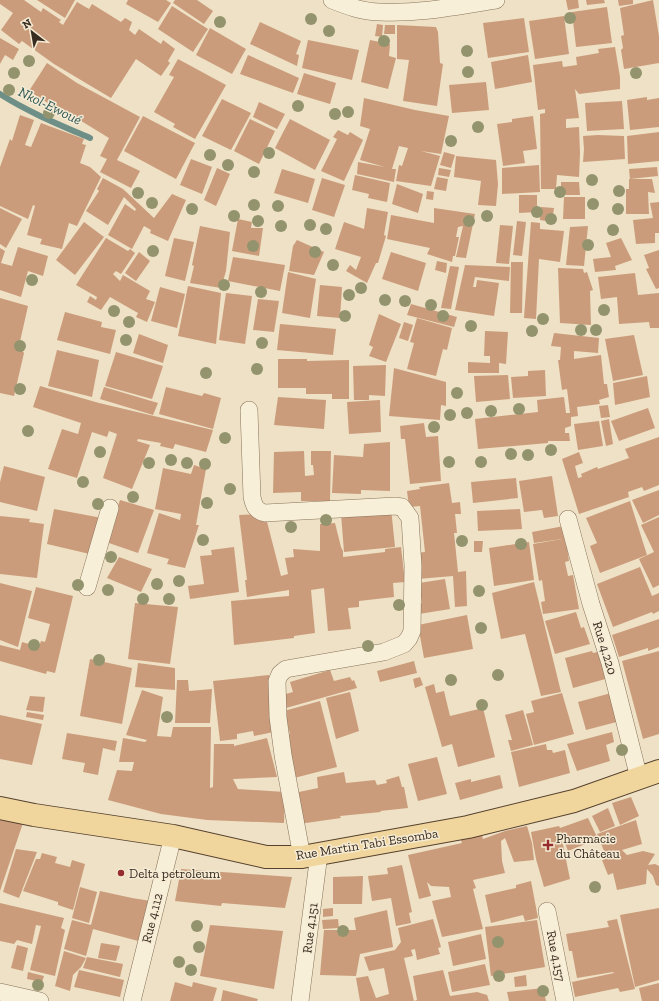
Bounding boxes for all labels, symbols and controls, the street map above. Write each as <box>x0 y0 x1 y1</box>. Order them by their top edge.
north arrow <box>12 12 52 52</box>
text: N <box>20 16 35 32</box>
water label: Nkol-Ewoué <box>15 83 85 129</box>
street label: Rue 4.220 <box>590 620 620 676</box>
street label: Rue Martin Tabi Essomba <box>295 825 440 863</box>
place label: Pharmacie du Château <box>556 831 621 861</box>
marker: Pharmacie du Château <box>543 840 553 850</box>
place label: Delta petroleum <box>129 866 221 881</box>
marker: Delta petroleum <box>116 868 126 878</box>
street label: Rue 4.112 <box>139 891 165 944</box>
street label: Rue 4.151 <box>299 902 321 954</box>
street label: Rue 4.157 <box>544 929 568 983</box>

